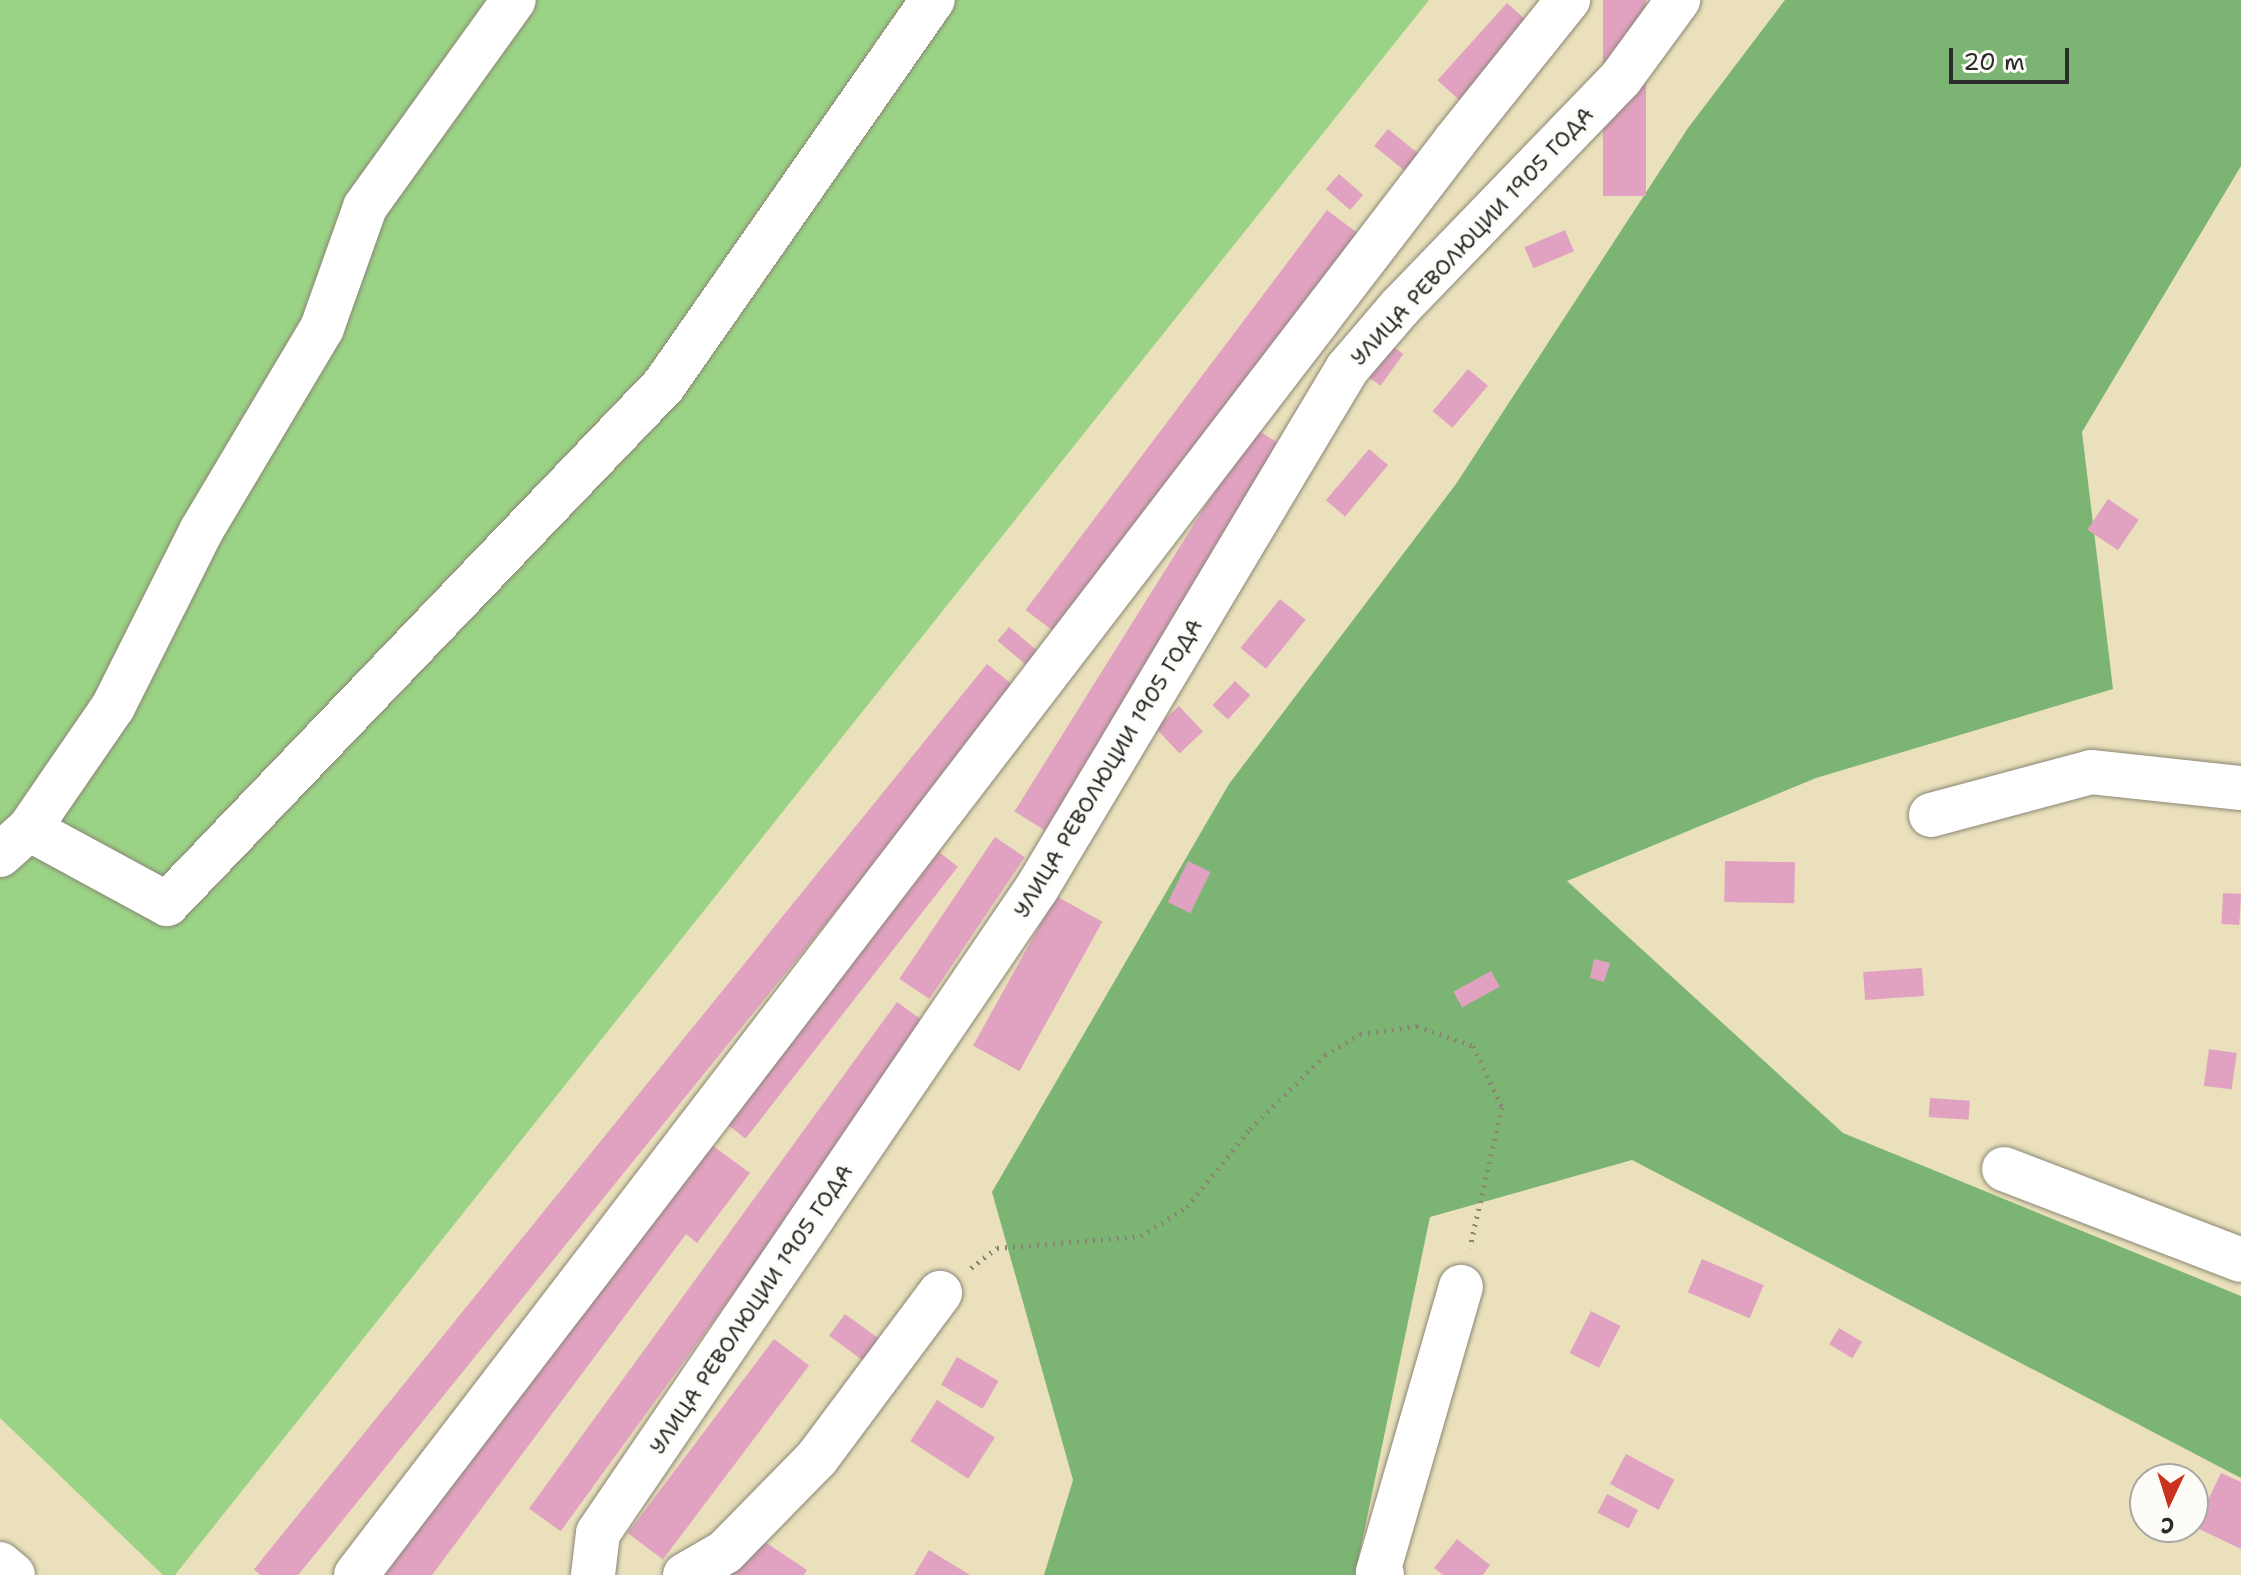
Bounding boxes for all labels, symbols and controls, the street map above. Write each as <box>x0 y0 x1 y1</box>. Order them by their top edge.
scale bar <box>1953 32 2073 82</box>
text: 20 m <box>1963 46 2025 78</box>
street label: УЛИЦА РЕВОЛЮЦИИ 1905 ГОДА <box>1345 101 1599 371</box>
street label: УЛИЦА РЕВОЛЮЦИИ 1905 ГОДА <box>1008 614 1208 922</box>
street label: УЛИЦА РЕВОЛЮЦИИ 1905 ГОДА <box>644 1159 858 1459</box>
north arrow <box>2129 1463 2209 1543</box>
text: С <box>2160 1511 2175 1540</box>

